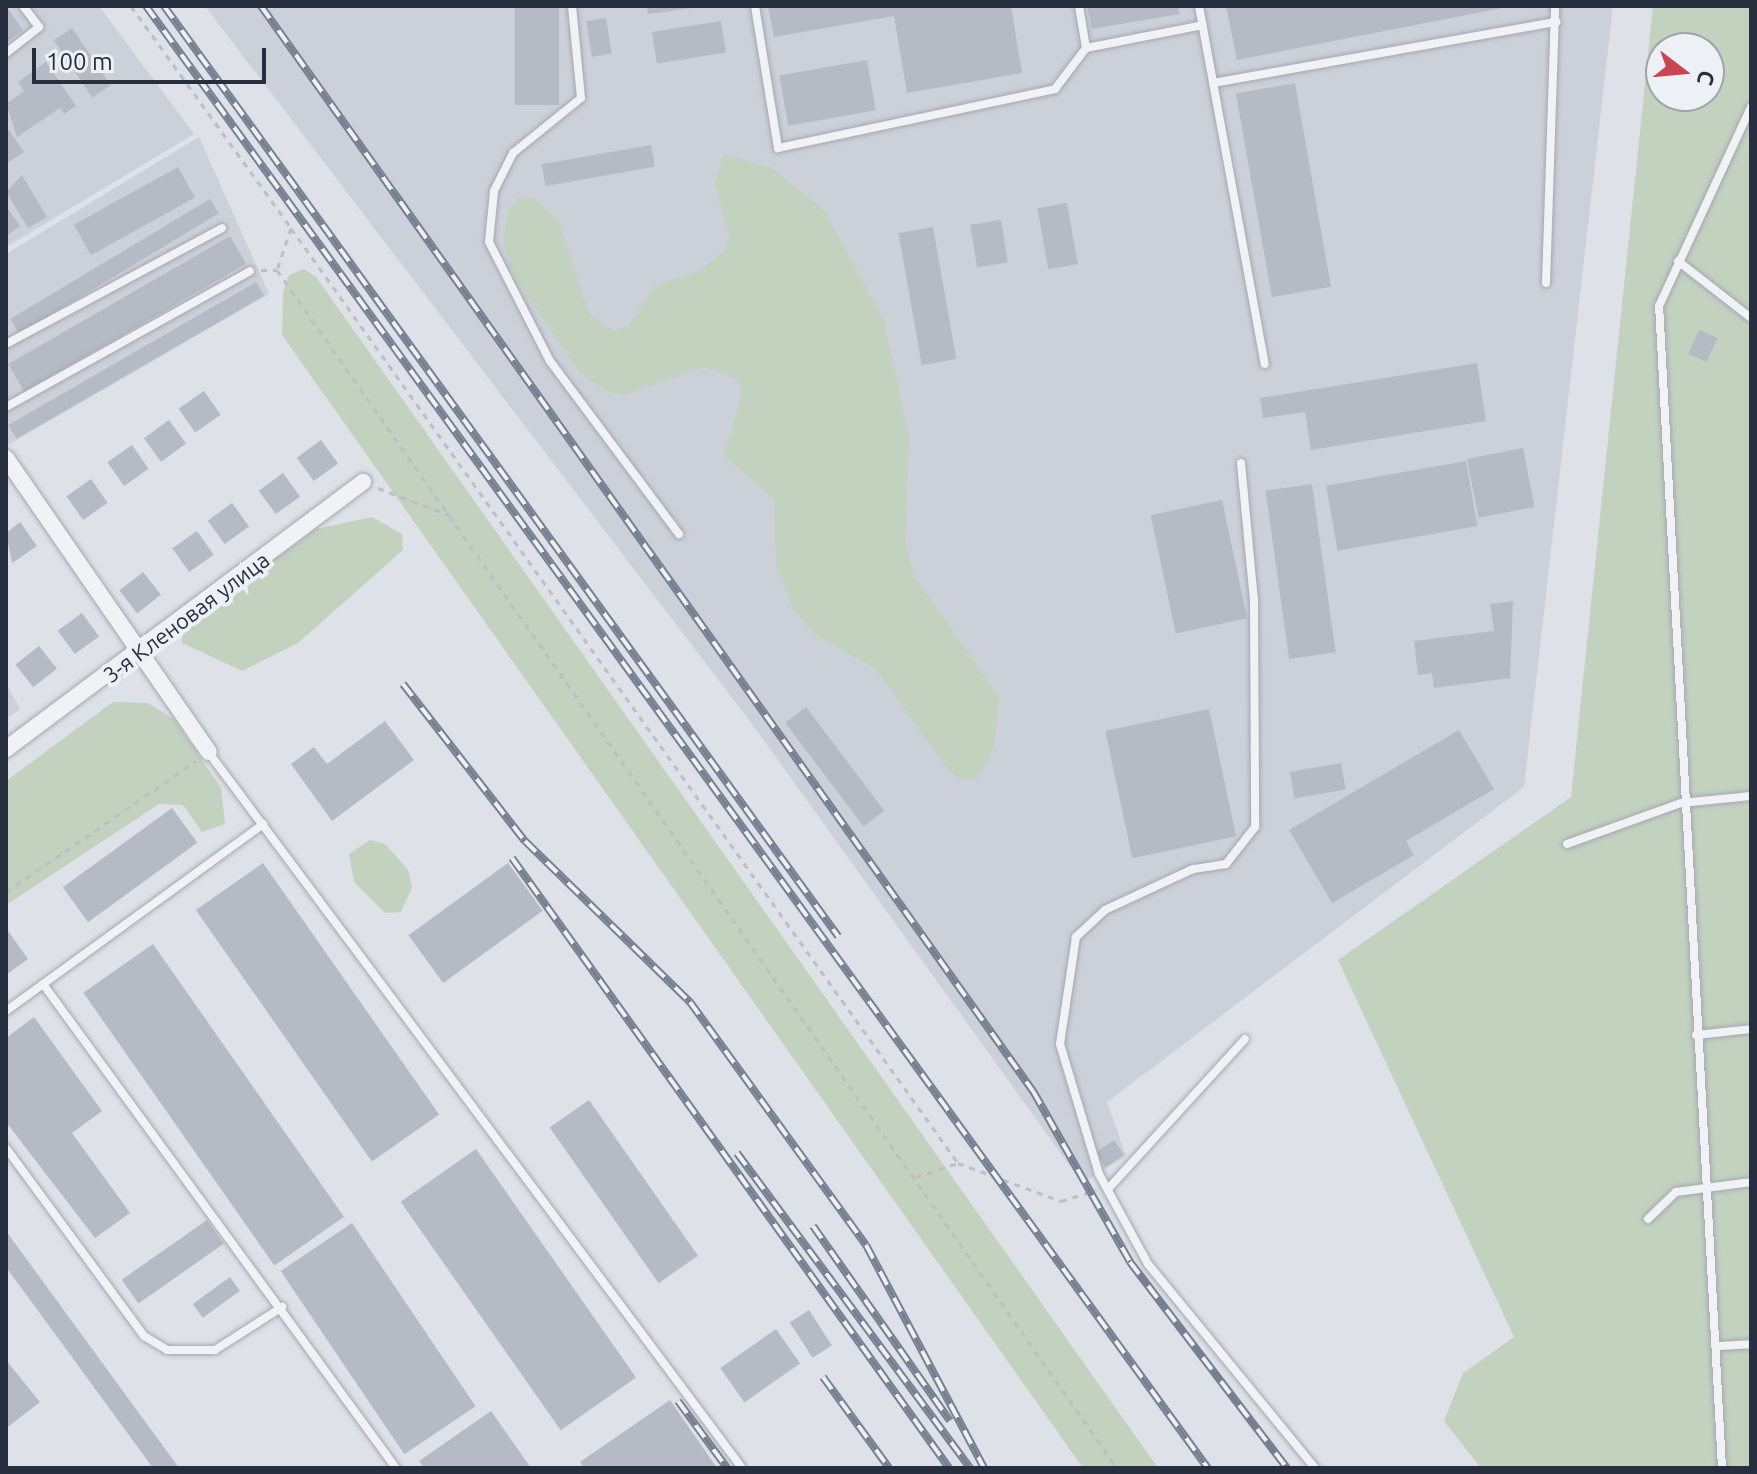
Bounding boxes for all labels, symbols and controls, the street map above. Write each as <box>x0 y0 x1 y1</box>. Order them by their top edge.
scale bar <box>36 32 270 82</box>
north arrow <box>1645 32 1725 112</box>
text: 100 m <box>46 48 113 75</box>
text: С <box>1693 68 1721 88</box>
street label: 3-я Кленовая улица <box>98 546 274 688</box>

